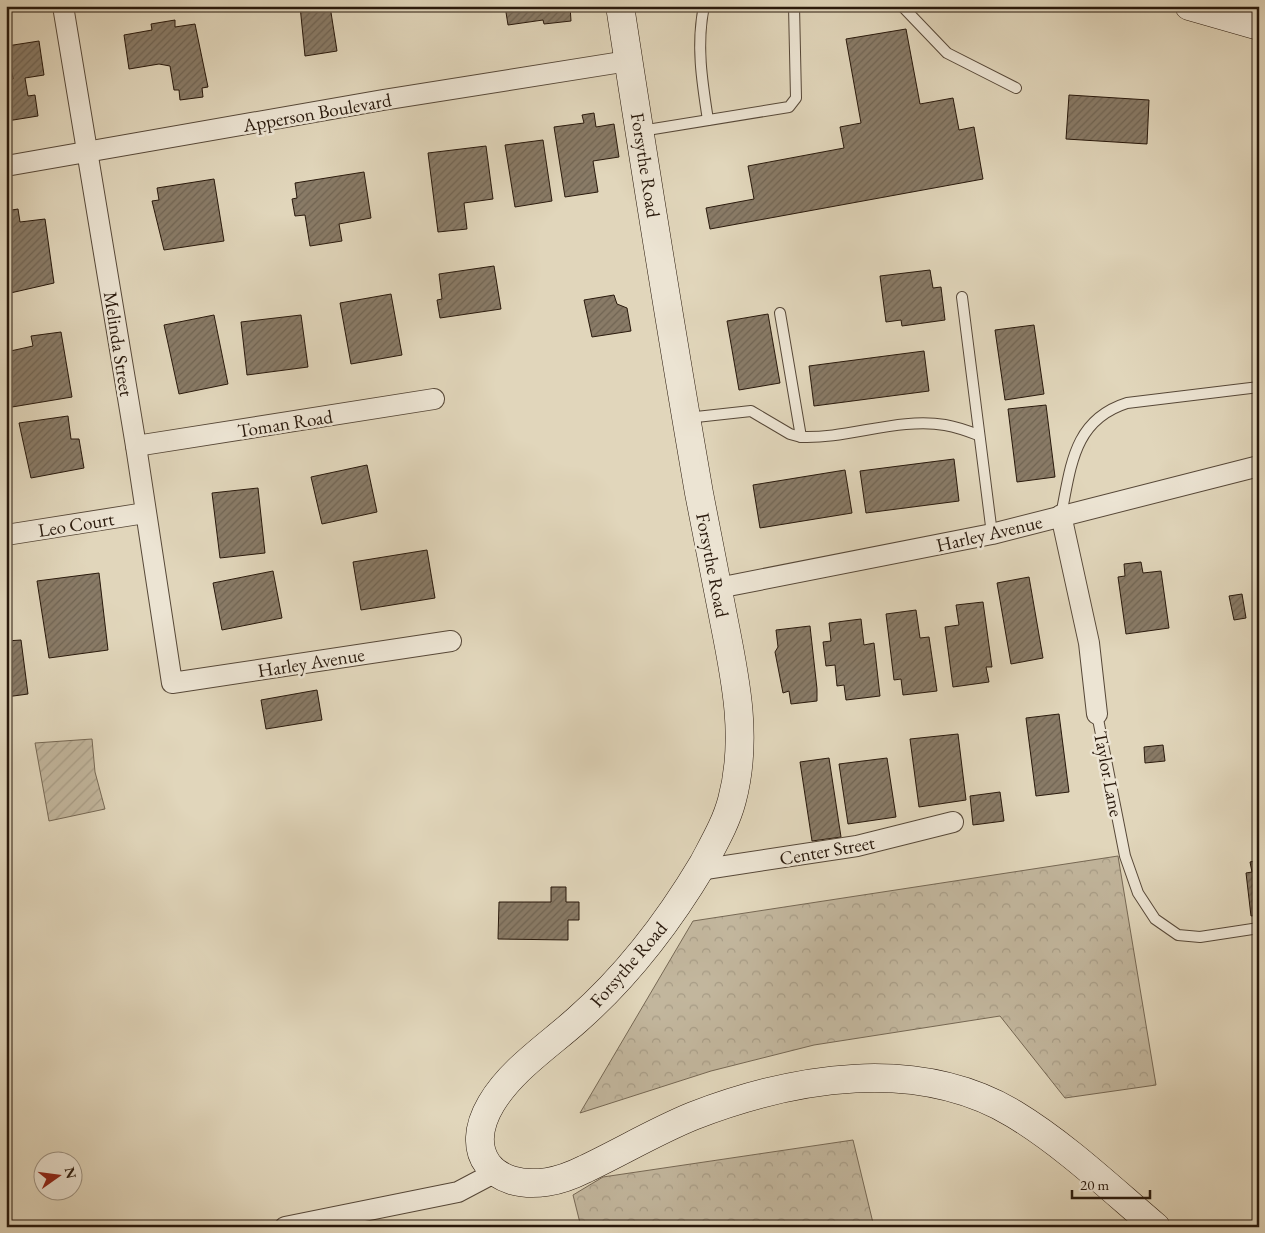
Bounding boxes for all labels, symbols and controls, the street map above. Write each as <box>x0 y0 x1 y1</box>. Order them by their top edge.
street label: Apperson Boulevard <box>240 87 394 138</box>
street label: Forsythe Road <box>625 111 666 220</box>
street label: Melinda Street <box>98 290 139 398</box>
street label: Toman Road <box>236 404 335 443</box>
street label: Leo Court <box>36 506 116 543</box>
street label: Harley Avenue <box>934 509 1045 558</box>
street label: Forsythe Road <box>690 511 735 620</box>
street label: Harley Avenue <box>256 642 366 683</box>
street label: Taylor Lane <box>1088 729 1129 819</box>
street label: Center Street <box>778 830 877 871</box>
street label: Forsythe Road <box>584 916 673 1012</box>
north arrow <box>32 1150 82 1200</box>
text: N <box>61 1165 81 1181</box>
scale bar <box>1072 1168 1150 1200</box>
text: 20 m <box>1080 1175 1109 1194</box>

